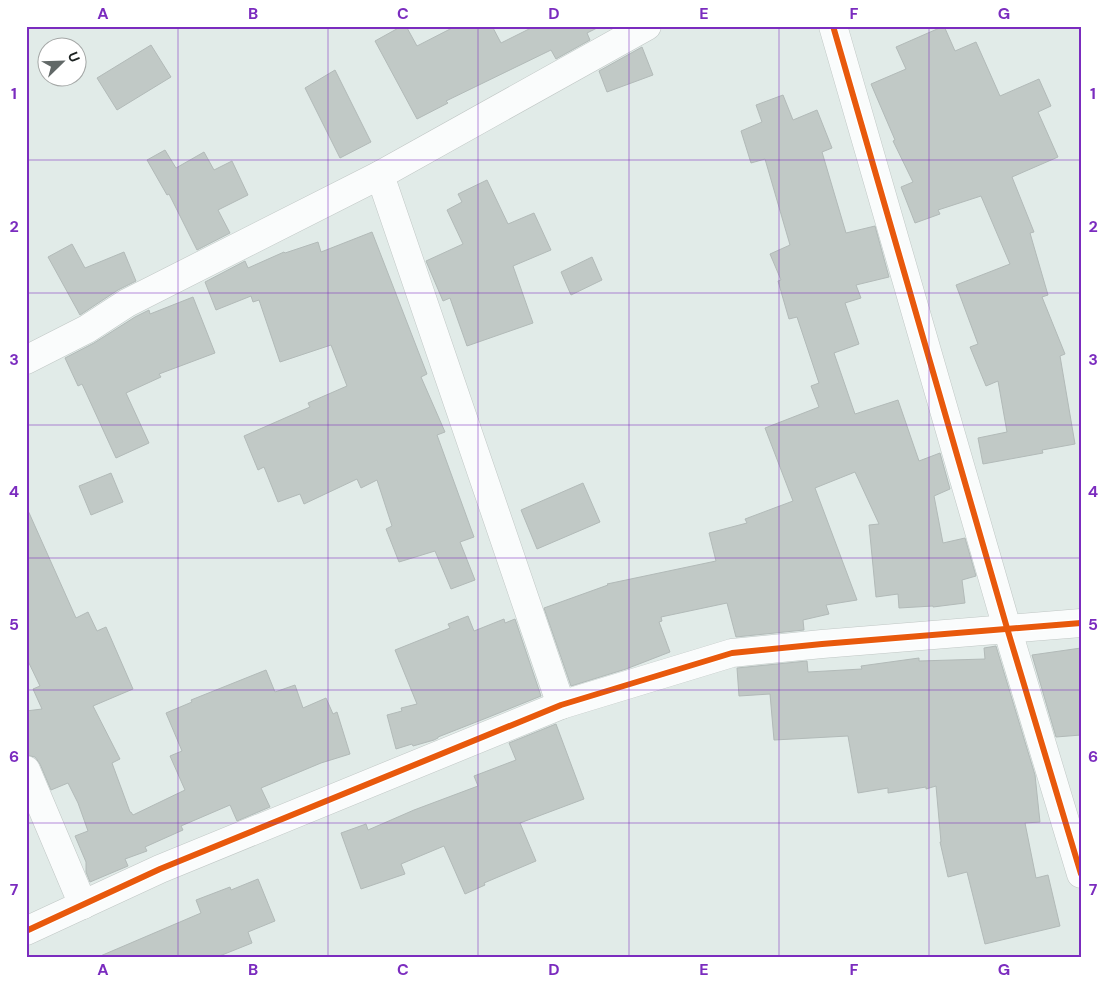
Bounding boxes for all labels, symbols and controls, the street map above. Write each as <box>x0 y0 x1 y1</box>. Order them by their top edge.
text: A <box>97 3 109 24</box>
text: B <box>248 3 258 24</box>
text: C <box>397 3 409 24</box>
text: D <box>548 3 560 24</box>
text: E <box>699 3 709 24</box>
text: F <box>850 3 859 24</box>
text: G <box>998 3 1010 24</box>
north arrow <box>38 38 88 88</box>
text: U <box>64 49 84 65</box>
text: 1 <box>11 83 17 104</box>
text: 1 <box>1090 83 1096 104</box>
text: 2 <box>9 216 19 237</box>
text: 2 <box>1088 216 1098 237</box>
text: 3 <box>9 349 19 370</box>
text: 3 <box>1088 349 1098 370</box>
text: 4 <box>9 481 19 502</box>
text: 4 <box>1088 481 1098 502</box>
text: 5 <box>9 614 19 635</box>
text: 5 <box>1088 614 1098 635</box>
text: 6 <box>9 746 19 767</box>
text: 6 <box>1088 746 1098 767</box>
text: 7 <box>10 879 19 900</box>
text: 7 <box>1089 879 1098 900</box>
text: A <box>97 959 109 980</box>
text: B <box>248 959 258 980</box>
text: C <box>397 959 409 980</box>
text: D <box>548 959 560 980</box>
text: E <box>699 959 709 980</box>
text: F <box>850 959 859 980</box>
text: G <box>998 959 1010 980</box>

